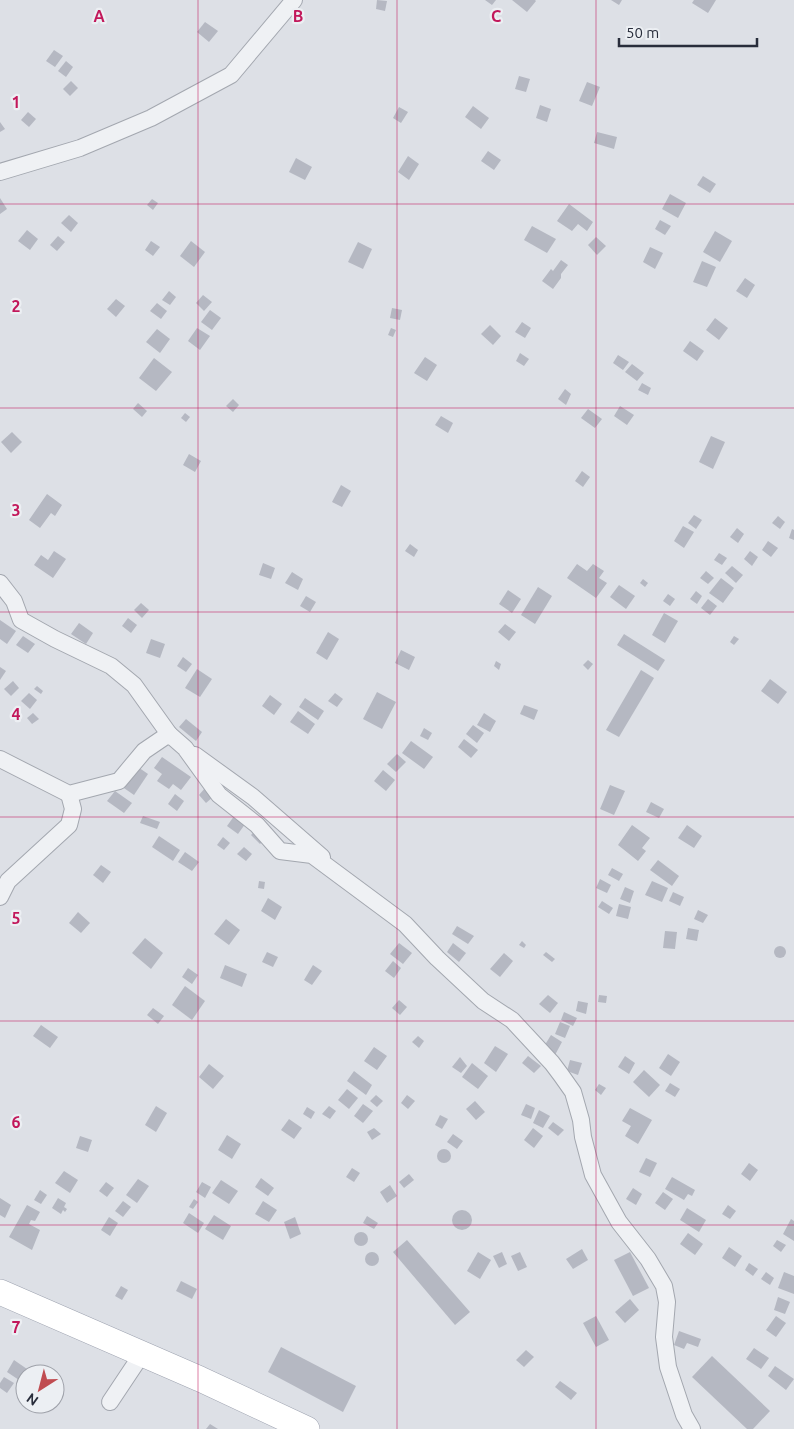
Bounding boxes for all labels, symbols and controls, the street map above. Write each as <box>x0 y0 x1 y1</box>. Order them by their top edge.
text: A <box>93 7 105 25</box>
text: B <box>293 7 303 25</box>
text: C <box>491 7 501 25</box>
scale bar <box>619 15 756 47</box>
text: 50 m <box>626 24 659 41</box>
text: 1 <box>11 93 21 111</box>
text: 2 <box>11 297 21 315</box>
text: 3 <box>11 501 21 519</box>
text: 4 <box>11 705 21 723</box>
text: 5 <box>11 909 21 927</box>
text: 6 <box>11 1113 21 1131</box>
text: 7 <box>11 1318 21 1336</box>
north arrow <box>15 1364 65 1414</box>
text: N <box>23 1390 41 1409</box>

